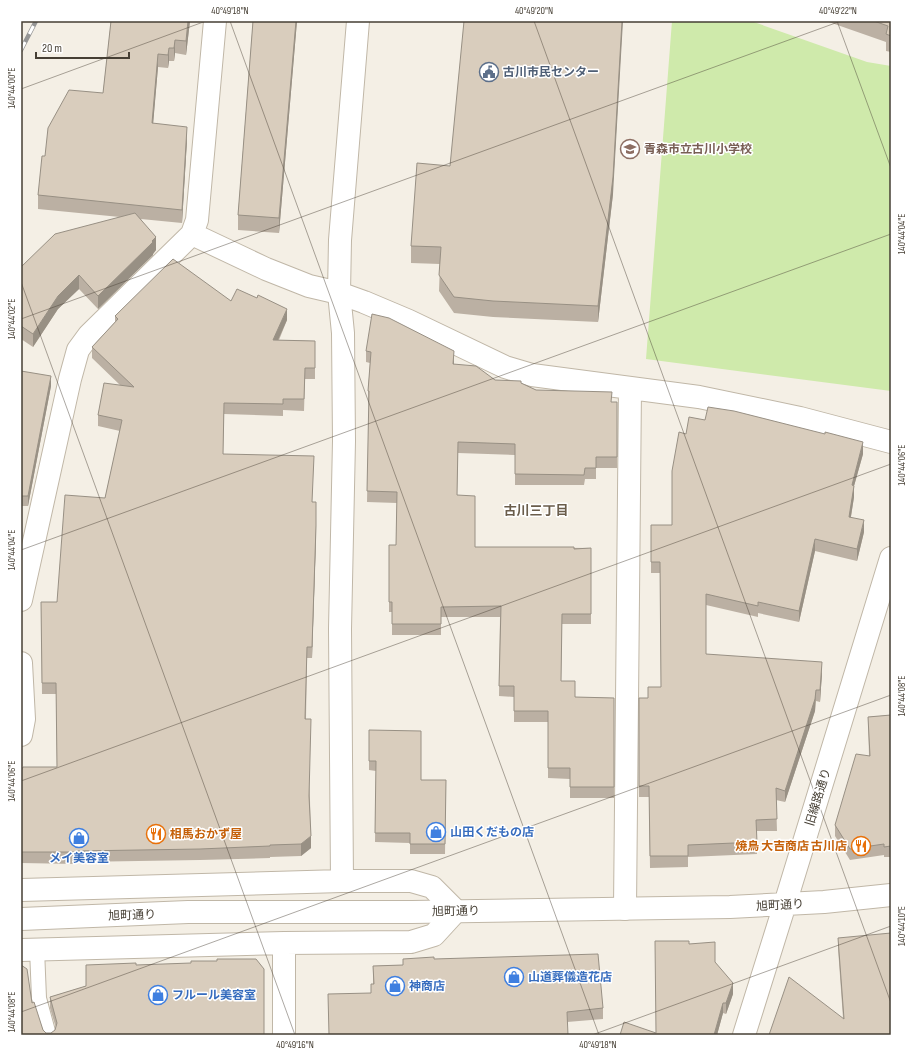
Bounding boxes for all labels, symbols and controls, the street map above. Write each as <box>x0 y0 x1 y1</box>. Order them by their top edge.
text: 40°49'18"N <box>211 5 249 17</box>
text: 40°49'20"N <box>515 5 553 17</box>
text: 40°49'22"N <box>819 5 857 17</box>
scale bar <box>36 34 129 60</box>
text: 20 m <box>42 41 62 56</box>
public building icon: 古川市民センター <box>478 61 500 83</box>
place label: 古川市民センター <box>503 65 599 80</box>
text: 140°44'00"E <box>6 68 18 108</box>
school or university icon: 青森市立古川小学校 <box>619 138 641 160</box>
place label: 青森市立古川小学校 <box>644 142 752 157</box>
text: 140°44'04"E <box>896 214 908 254</box>
text: 140°44'02"E <box>6 299 18 339</box>
text: 140°44'06"E <box>896 445 908 485</box>
district label: 古川三丁目 <box>503 503 569 519</box>
text: 140°44'04"E <box>6 530 18 570</box>
text: 140°44'08"E <box>896 676 908 716</box>
text: 140°44'06"E <box>6 761 18 801</box>
street label: 旧線路通り <box>803 766 834 828</box>
shop icon: 山田くだもの店 <box>425 821 447 843</box>
restaurant icon: 相馬おかず屋 <box>145 823 167 845</box>
place label: 山田くだもの店 <box>450 825 534 840</box>
shop icon: メイ美容室 <box>68 827 90 849</box>
place label: 相馬おかず屋 <box>170 827 242 842</box>
restaurant icon: 焼鳥 大吉商店 古川店 <box>850 835 872 857</box>
place label: 焼鳥 大吉商店 古川店 <box>735 839 847 854</box>
place label: メイ美容室 <box>49 851 109 866</box>
street label: 旭町通り <box>756 897 804 914</box>
street label: 旭町通り <box>432 904 480 919</box>
text: 140°44'10"E <box>896 906 908 946</box>
street label: 旭町通り <box>108 907 156 924</box>
shop icon: 山道葬儀造花店 <box>503 966 525 988</box>
place label: 山道葬儀造花店 <box>528 970 612 985</box>
shop icon: 神商店 <box>384 975 406 997</box>
place label: 神商店 <box>409 979 445 994</box>
shop icon: フルール美容室 <box>147 984 169 1006</box>
place label: フルール美容室 <box>172 988 256 1003</box>
text: 140°44'08"E <box>6 992 18 1032</box>
text: 40°49'16"N <box>276 1039 314 1051</box>
text: 40°49'18"N <box>579 1039 617 1051</box>

